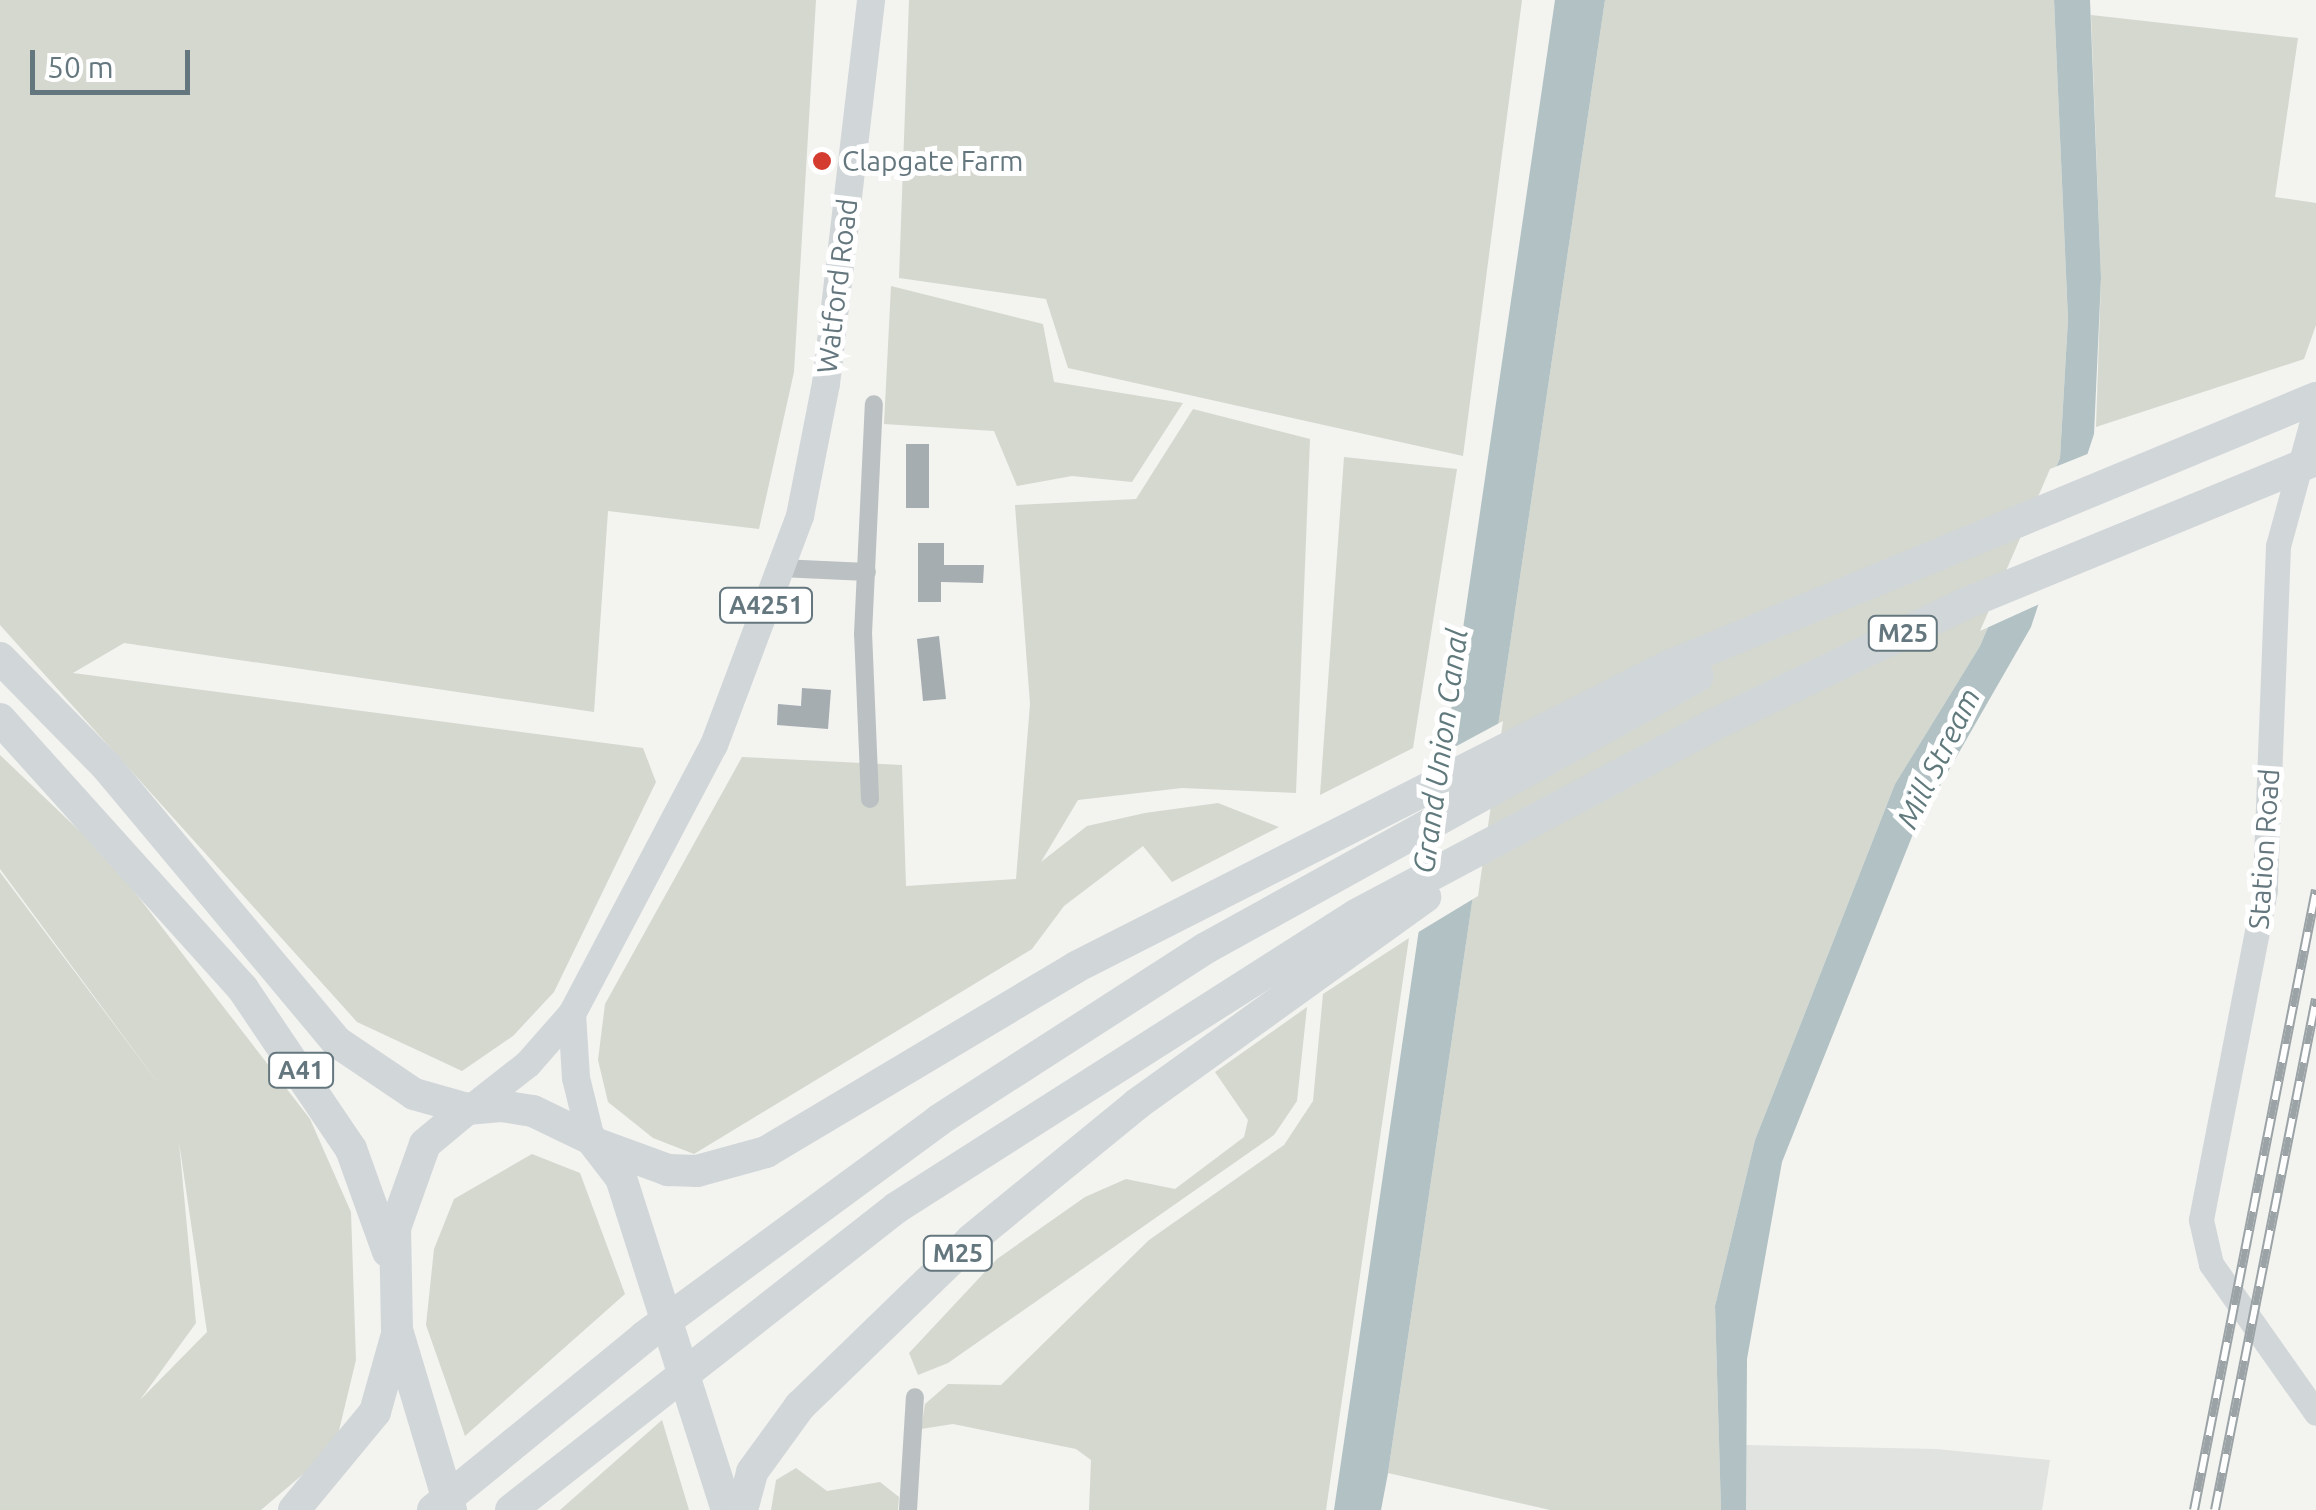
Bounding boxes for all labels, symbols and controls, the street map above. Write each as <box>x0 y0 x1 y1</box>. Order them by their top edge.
scale bar <box>35 30 195 92</box>
text: 50 m <box>47 50 114 84</box>
place label: Clapgate Farm <box>842 144 1023 178</box>
marker: Clapgate Farm <box>811 150 833 172</box>
street label: Watford Road <box>810 197 864 375</box>
road number: A4251 <box>718 585 814 625</box>
road number: M25 <box>1866 613 1940 653</box>
water label: Grand Union Canal <box>1405 626 1475 876</box>
water label: Mill Stream <box>1889 682 1987 834</box>
street label: Station Road <box>2242 767 2286 931</box>
road number: A41 <box>266 1050 336 1090</box>
road number: M25 <box>920 1233 996 1273</box>

